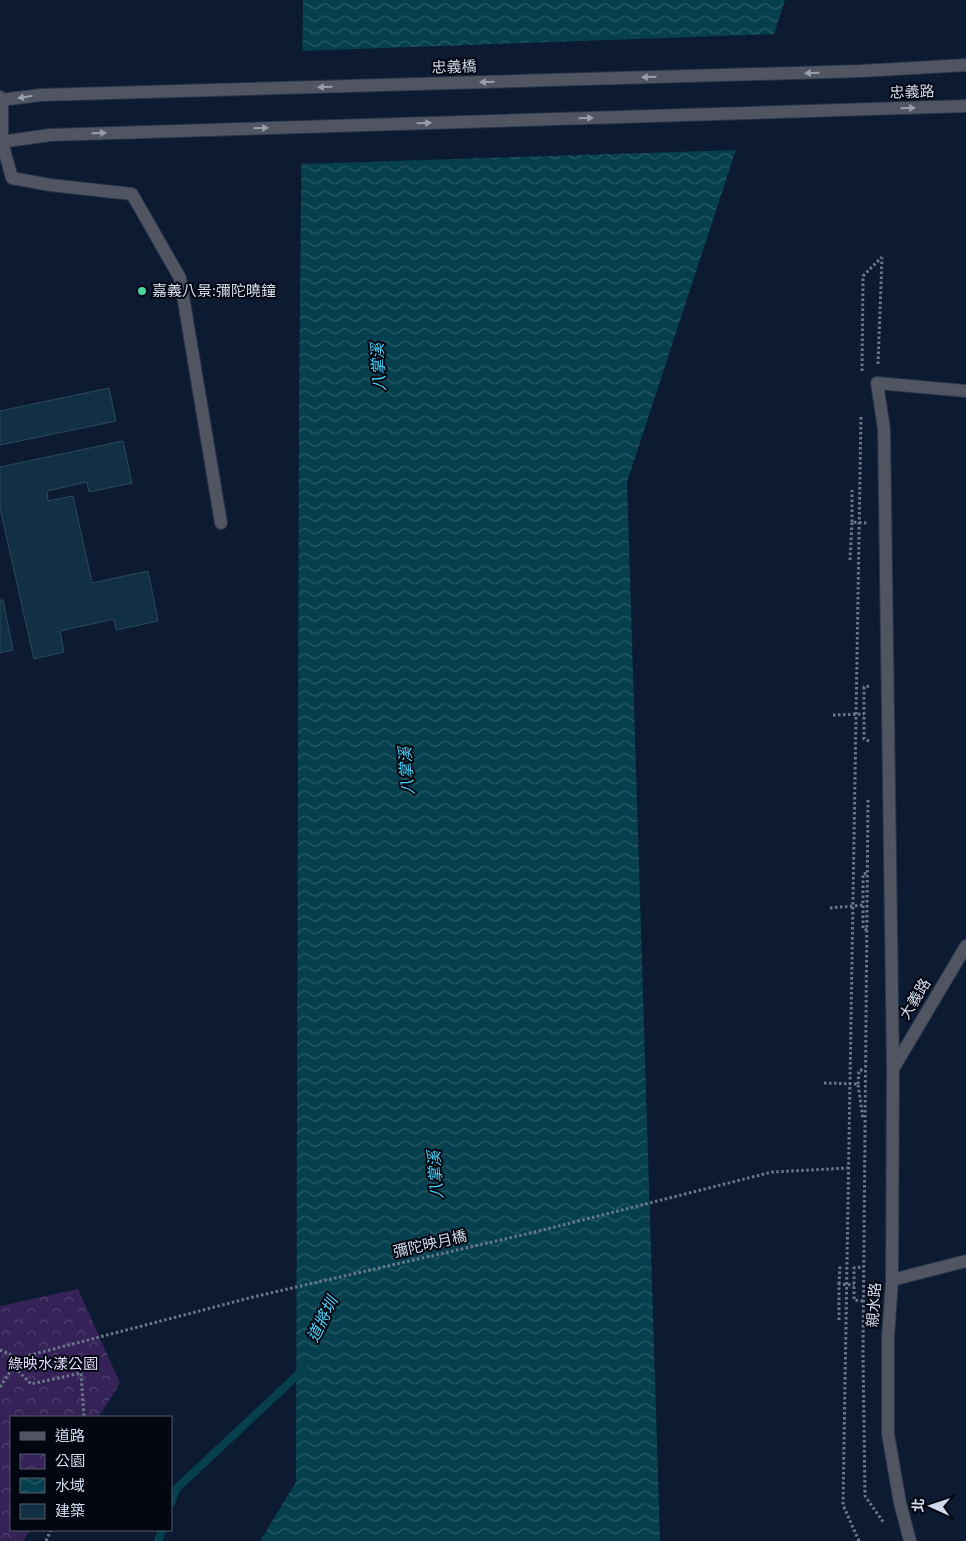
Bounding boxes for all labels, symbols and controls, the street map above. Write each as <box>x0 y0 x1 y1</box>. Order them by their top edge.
street label: 忠義橋 <box>431 55 477 77</box>
one-way arrow <box>804 69 820 77</box>
one-way arrow <box>641 74 657 82</box>
one-way arrow <box>479 78 495 86</box>
street label: 忠義路 <box>889 80 935 102</box>
one-way arrow <box>316 83 332 91</box>
one-way arrow <box>16 93 32 101</box>
one-way arrow <box>900 104 916 112</box>
one-way arrow <box>578 114 594 122</box>
one-way arrow <box>416 119 432 127</box>
one-way arrow <box>253 124 269 132</box>
one-way arrow <box>91 129 107 137</box>
place label: 嘉義八景:彌陀曉鐘 <box>152 280 276 300</box>
marker: 嘉義八景:彌陀曉鐘 <box>136 285 148 297</box>
water label: 八掌溪 <box>366 340 390 392</box>
water label: 八掌溪 <box>393 744 419 796</box>
street label: 大義路 <box>894 974 934 1023</box>
water label: 八掌溪 <box>422 1148 448 1200</box>
street label: 彌陀映月橋 <box>391 1225 469 1261</box>
street label: 親水路 <box>861 1282 885 1328</box>
water label: 道將圳 <box>302 1291 343 1345</box>
park label: 綠映水漾公園 <box>8 1353 98 1373</box>
legend <box>10 1416 172 1531</box>
text: 道路 <box>55 1425 85 1445</box>
text: 公園 <box>55 1450 85 1470</box>
text: 水域 <box>55 1475 85 1495</box>
north arrow <box>906 1481 956 1531</box>
text: 北 <box>908 1498 927 1513</box>
text: 建築 <box>55 1500 85 1520</box>

